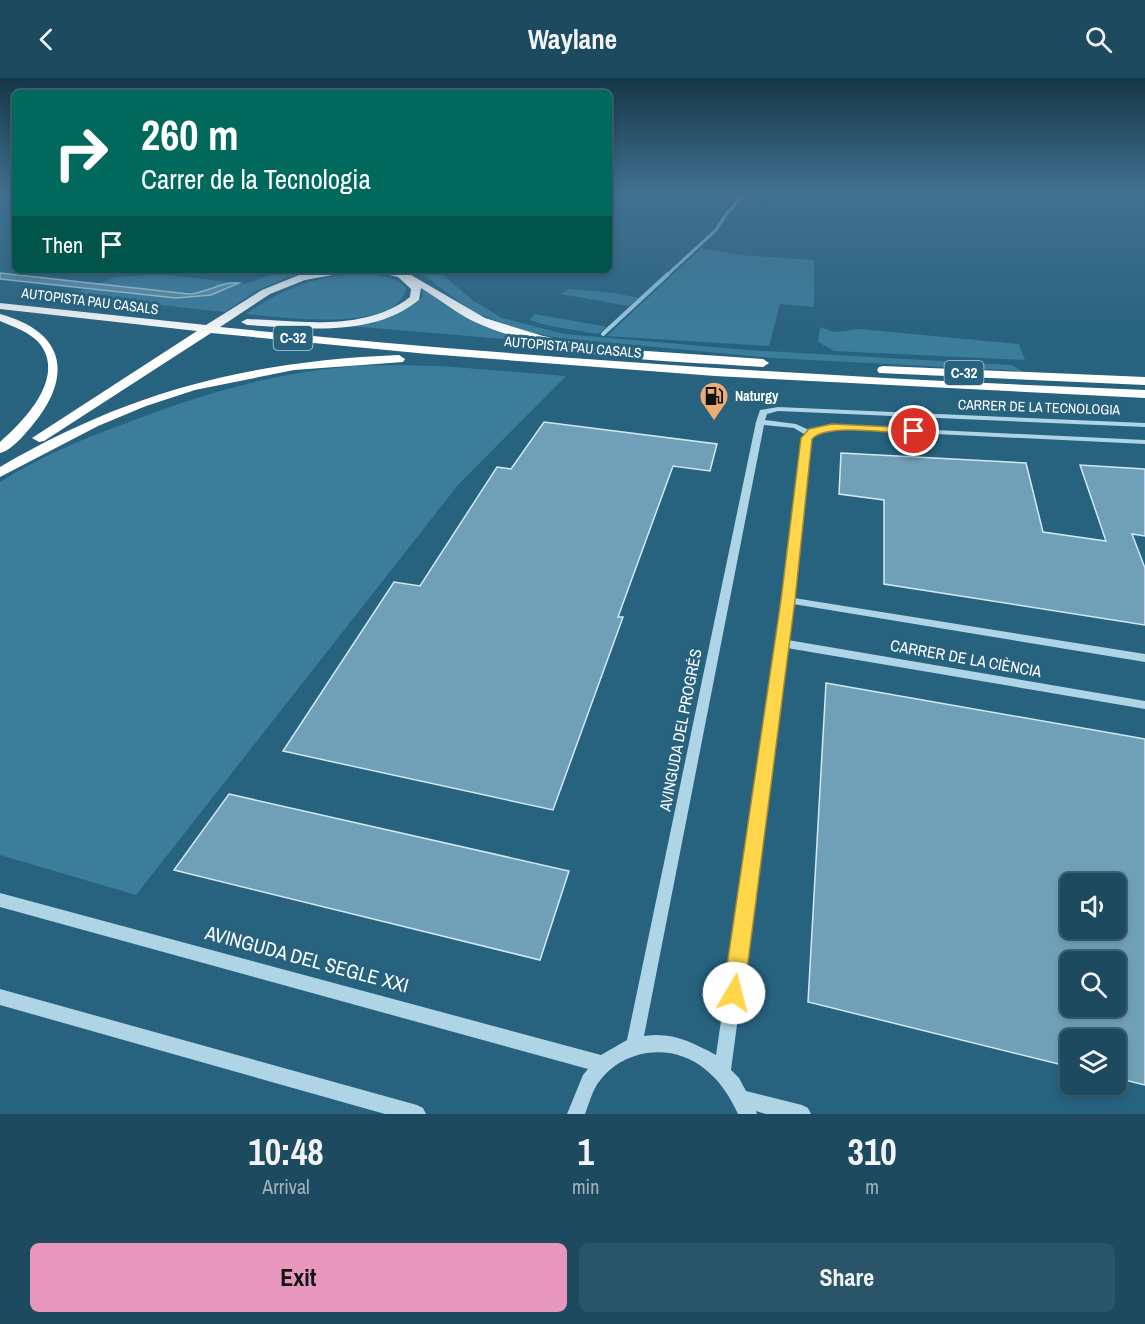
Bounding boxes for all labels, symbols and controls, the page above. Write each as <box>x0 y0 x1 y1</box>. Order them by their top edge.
text: Waylane <box>528 21 617 57</box>
icon: back <box>30 23 63 56</box>
icon: search <box>1082 23 1115 56</box>
text: 260 m <box>141 107 239 163</box>
icon: right <box>42 114 120 192</box>
text: Carrer de la Tecnologia <box>141 161 371 197</box>
icon: arrive <box>95 228 128 261</box>
text: Then <box>42 230 83 260</box>
street label: AUTOPISTA PAU CASALS <box>19 284 160 318</box>
road number: C-32 <box>274 326 312 350</box>
street label: AUTOPISTA PAU CASALS <box>503 332 643 362</box>
road number: C-32 <box>944 361 984 385</box>
fuel station icon: Naturgy <box>698 380 730 422</box>
place label: Naturgy <box>735 387 779 405</box>
street label: CARRER DE LA TECNOLOGIA <box>957 395 1121 419</box>
pin <box>888 405 939 456</box>
icon: arrive <box>897 414 930 447</box>
street label: CARRER DE LA CIÈNCIA <box>889 634 1044 682</box>
street label: AVINGUDA DEL PROGRÉS <box>653 647 707 814</box>
map controls <box>1060 873 1126 1095</box>
button: sound <box>1060 873 1126 939</box>
street label: AVINGUDA DEL SEGLE XXI <box>201 918 412 999</box>
button: search <box>1060 951 1126 1017</box>
position arrow <box>702 961 766 1025</box>
button: layers <box>1060 1029 1126 1095</box>
text: 10:48 <box>248 1128 324 1176</box>
text: 1 <box>577 1128 594 1176</box>
text: 310 <box>848 1128 897 1176</box>
text: Arrival <box>262 1173 310 1200</box>
text: min <box>572 1173 599 1200</box>
text: m <box>865 1173 879 1200</box>
button: Exit <box>30 1243 567 1312</box>
button: Share <box>579 1243 1115 1312</box>

